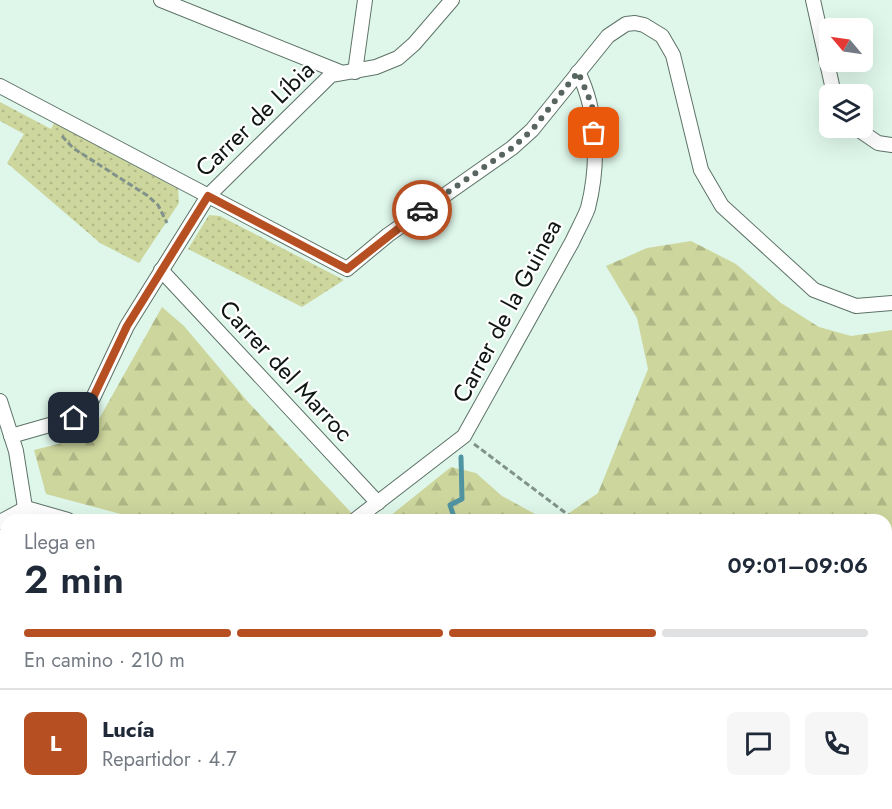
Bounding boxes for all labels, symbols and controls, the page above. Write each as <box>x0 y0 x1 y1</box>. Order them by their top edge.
north arrow <box>819 18 873 72</box>
map controls <box>819 18 873 138</box>
street label: Carrer de Líbia <box>187 53 322 185</box>
button: layers <box>819 84 873 138</box>
pin <box>568 107 619 158</box>
icon: bag <box>577 116 610 149</box>
courier <box>392 180 452 240</box>
icon: car <box>406 194 439 227</box>
street label: Carrer de la Guinea <box>443 213 570 409</box>
street label: Carrer del Marroc <box>211 292 361 449</box>
pin <box>48 392 99 443</box>
icon: home <box>57 401 90 434</box>
text: Llega en <box>24 528 96 557</box>
text: 09:01–09:06 <box>728 549 868 581</box>
text: 2 min <box>24 551 124 608</box>
text: En camino · 210 m <box>24 646 185 675</box>
button: chat <box>727 712 790 775</box>
button: phone <box>805 712 868 775</box>
text: Lucía <box>102 713 155 745</box>
text: L <box>50 727 61 759</box>
text: Repartidor · 4.7 <box>102 745 237 774</box>

